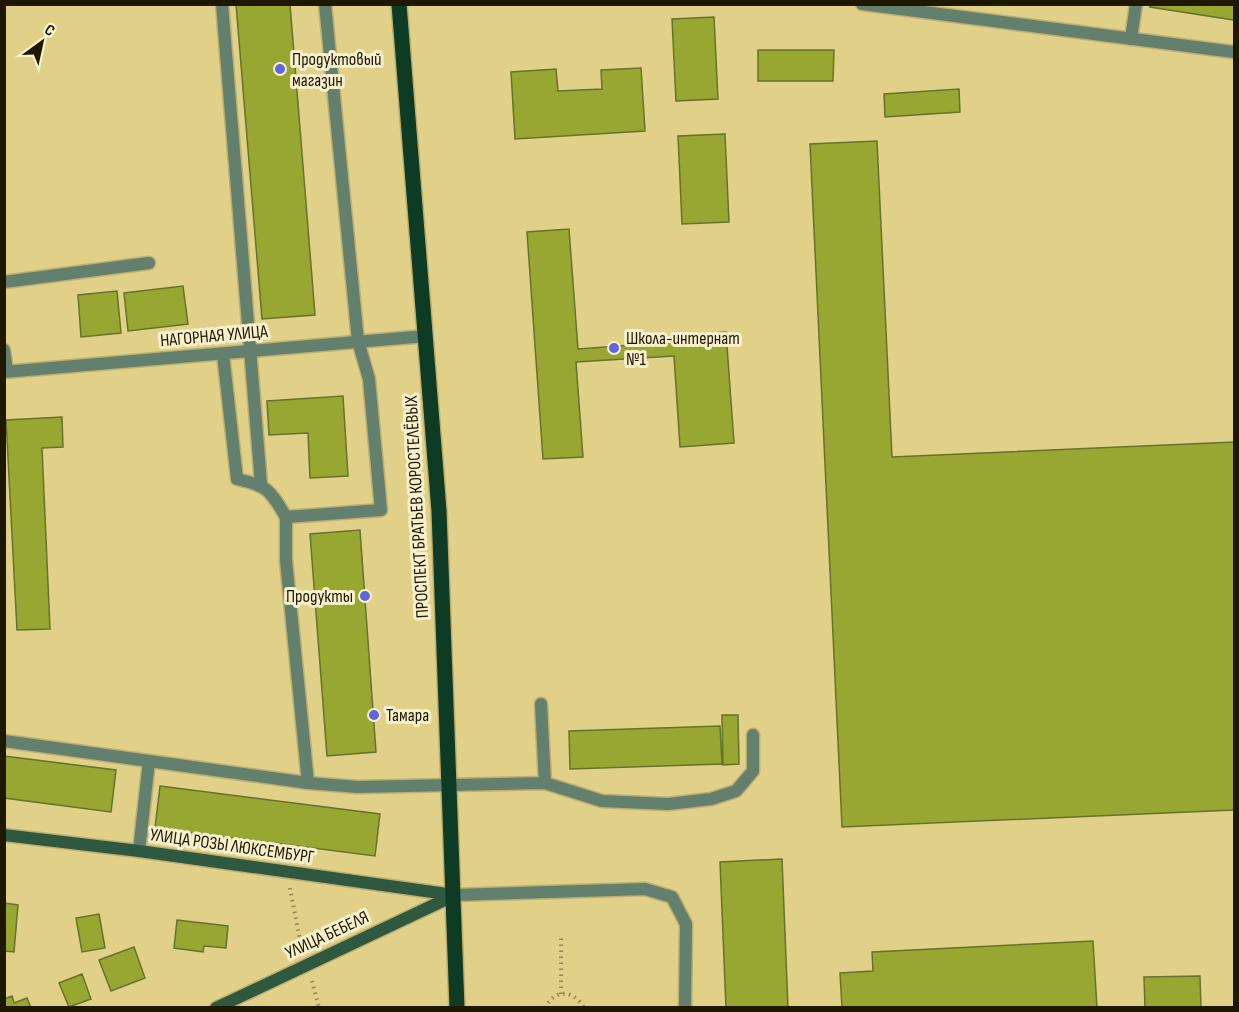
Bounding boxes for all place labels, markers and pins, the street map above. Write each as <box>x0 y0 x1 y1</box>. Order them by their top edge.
place label: Продуктовый магазин <box>292 49 381 91</box>
marker: Продуктовый магазин <box>273 62 287 76</box>
place label: Школа-интернат №1 <box>626 328 740 370</box>
marker: Школа-интернат №1 <box>607 341 621 355</box>
place label: Продукты <box>286 586 353 607</box>
marker: Продукты <box>358 589 372 603</box>
place label: Тамара <box>386 705 429 726</box>
marker: Тамара <box>367 708 381 722</box>

